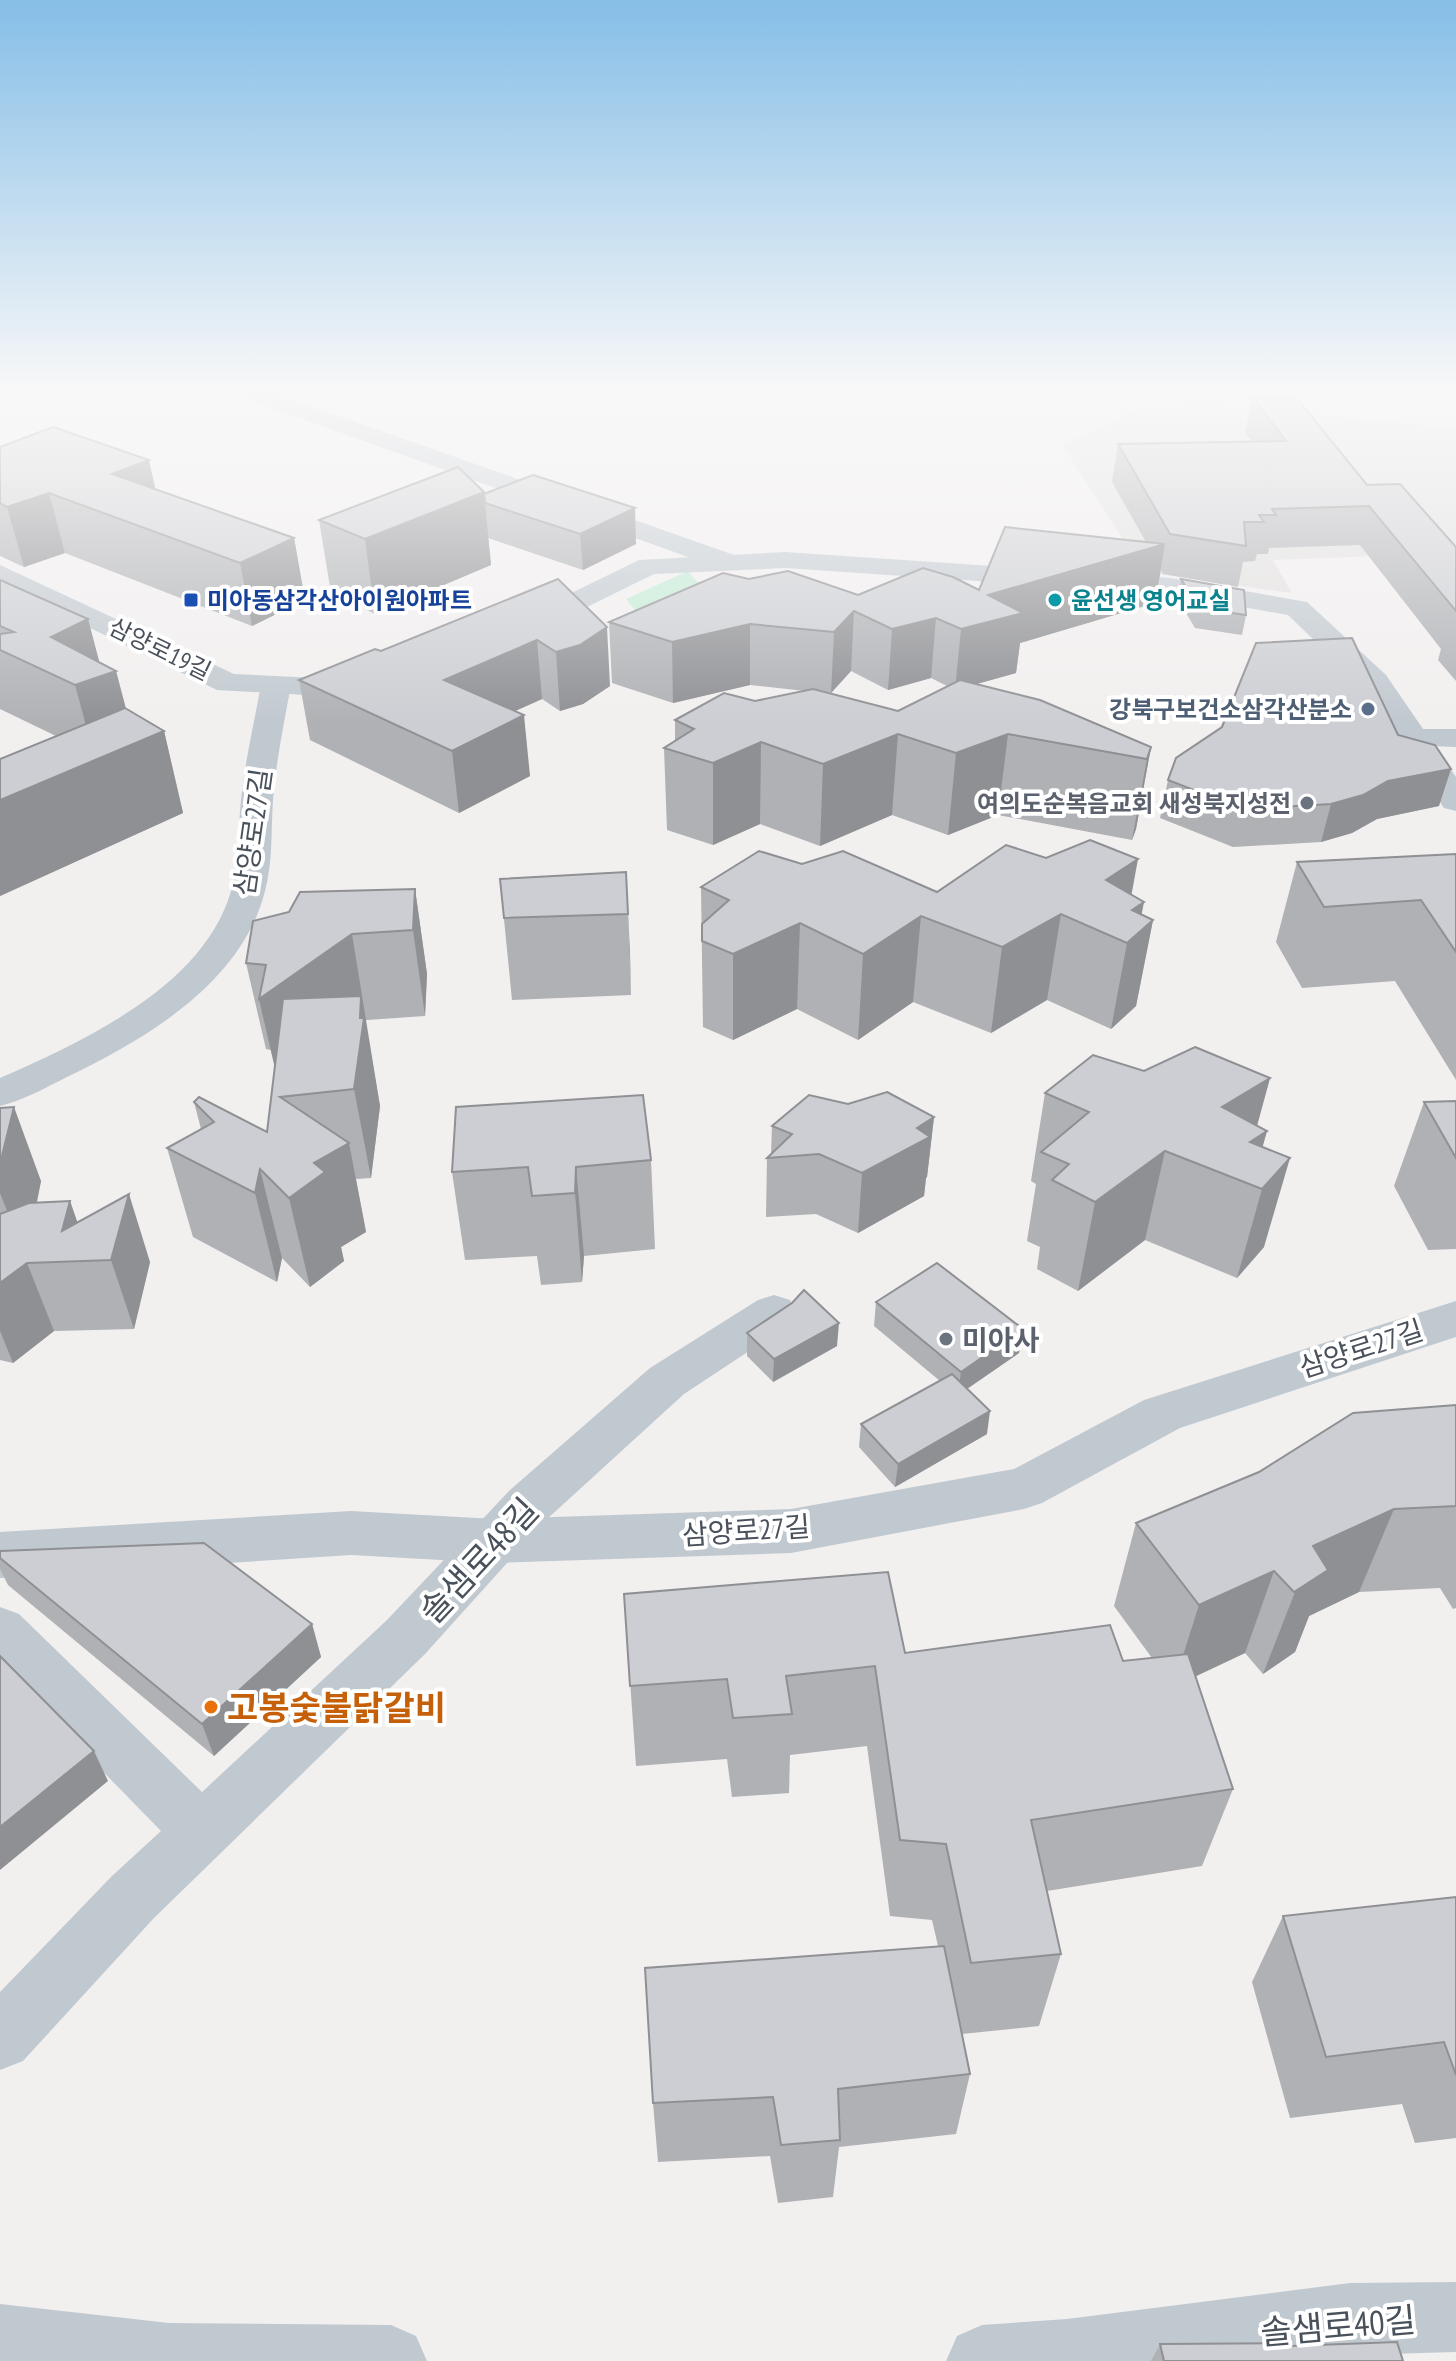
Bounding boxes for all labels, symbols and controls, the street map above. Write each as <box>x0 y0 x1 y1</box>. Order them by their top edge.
place label: 미아동삼각산아이원아파트 <box>207 585 472 616</box>
place label: 윤선생 영어교실 <box>1071 585 1230 616</box>
marker: 미아동삼각산아이원아파트 <box>182 591 200 609</box>
marker: 윤선생 영어교실 <box>1046 591 1064 609</box>
street label: 삼양로19길 <box>104 611 216 687</box>
place label: 강북구보건소삼각산분소 <box>1109 694 1352 725</box>
marker: 강북구보건소삼각산분소 <box>1359 700 1377 718</box>
street label: 삼양로27길 <box>225 766 279 898</box>
place label: 여의도순복음교회 새성북지성전 <box>977 788 1291 819</box>
marker: 여의도순복음교회 새성북지성전 <box>1298 794 1316 812</box>
street label: 삼양로27길 <box>1294 1311 1428 1385</box>
place label: 미아사 <box>962 1321 1040 1358</box>
marker: 미아사 <box>937 1330 955 1348</box>
street label: 솔샘로48길 <box>409 1488 547 1632</box>
street label: 삼양로27길 <box>681 1507 811 1553</box>
place label: 고봉숯불닭갈비 <box>227 1685 446 1729</box>
marker: 고봉숯불닭갈비 <box>202 1698 220 1716</box>
street label: 솔샘로40길 <box>1259 2296 1417 2354</box>

